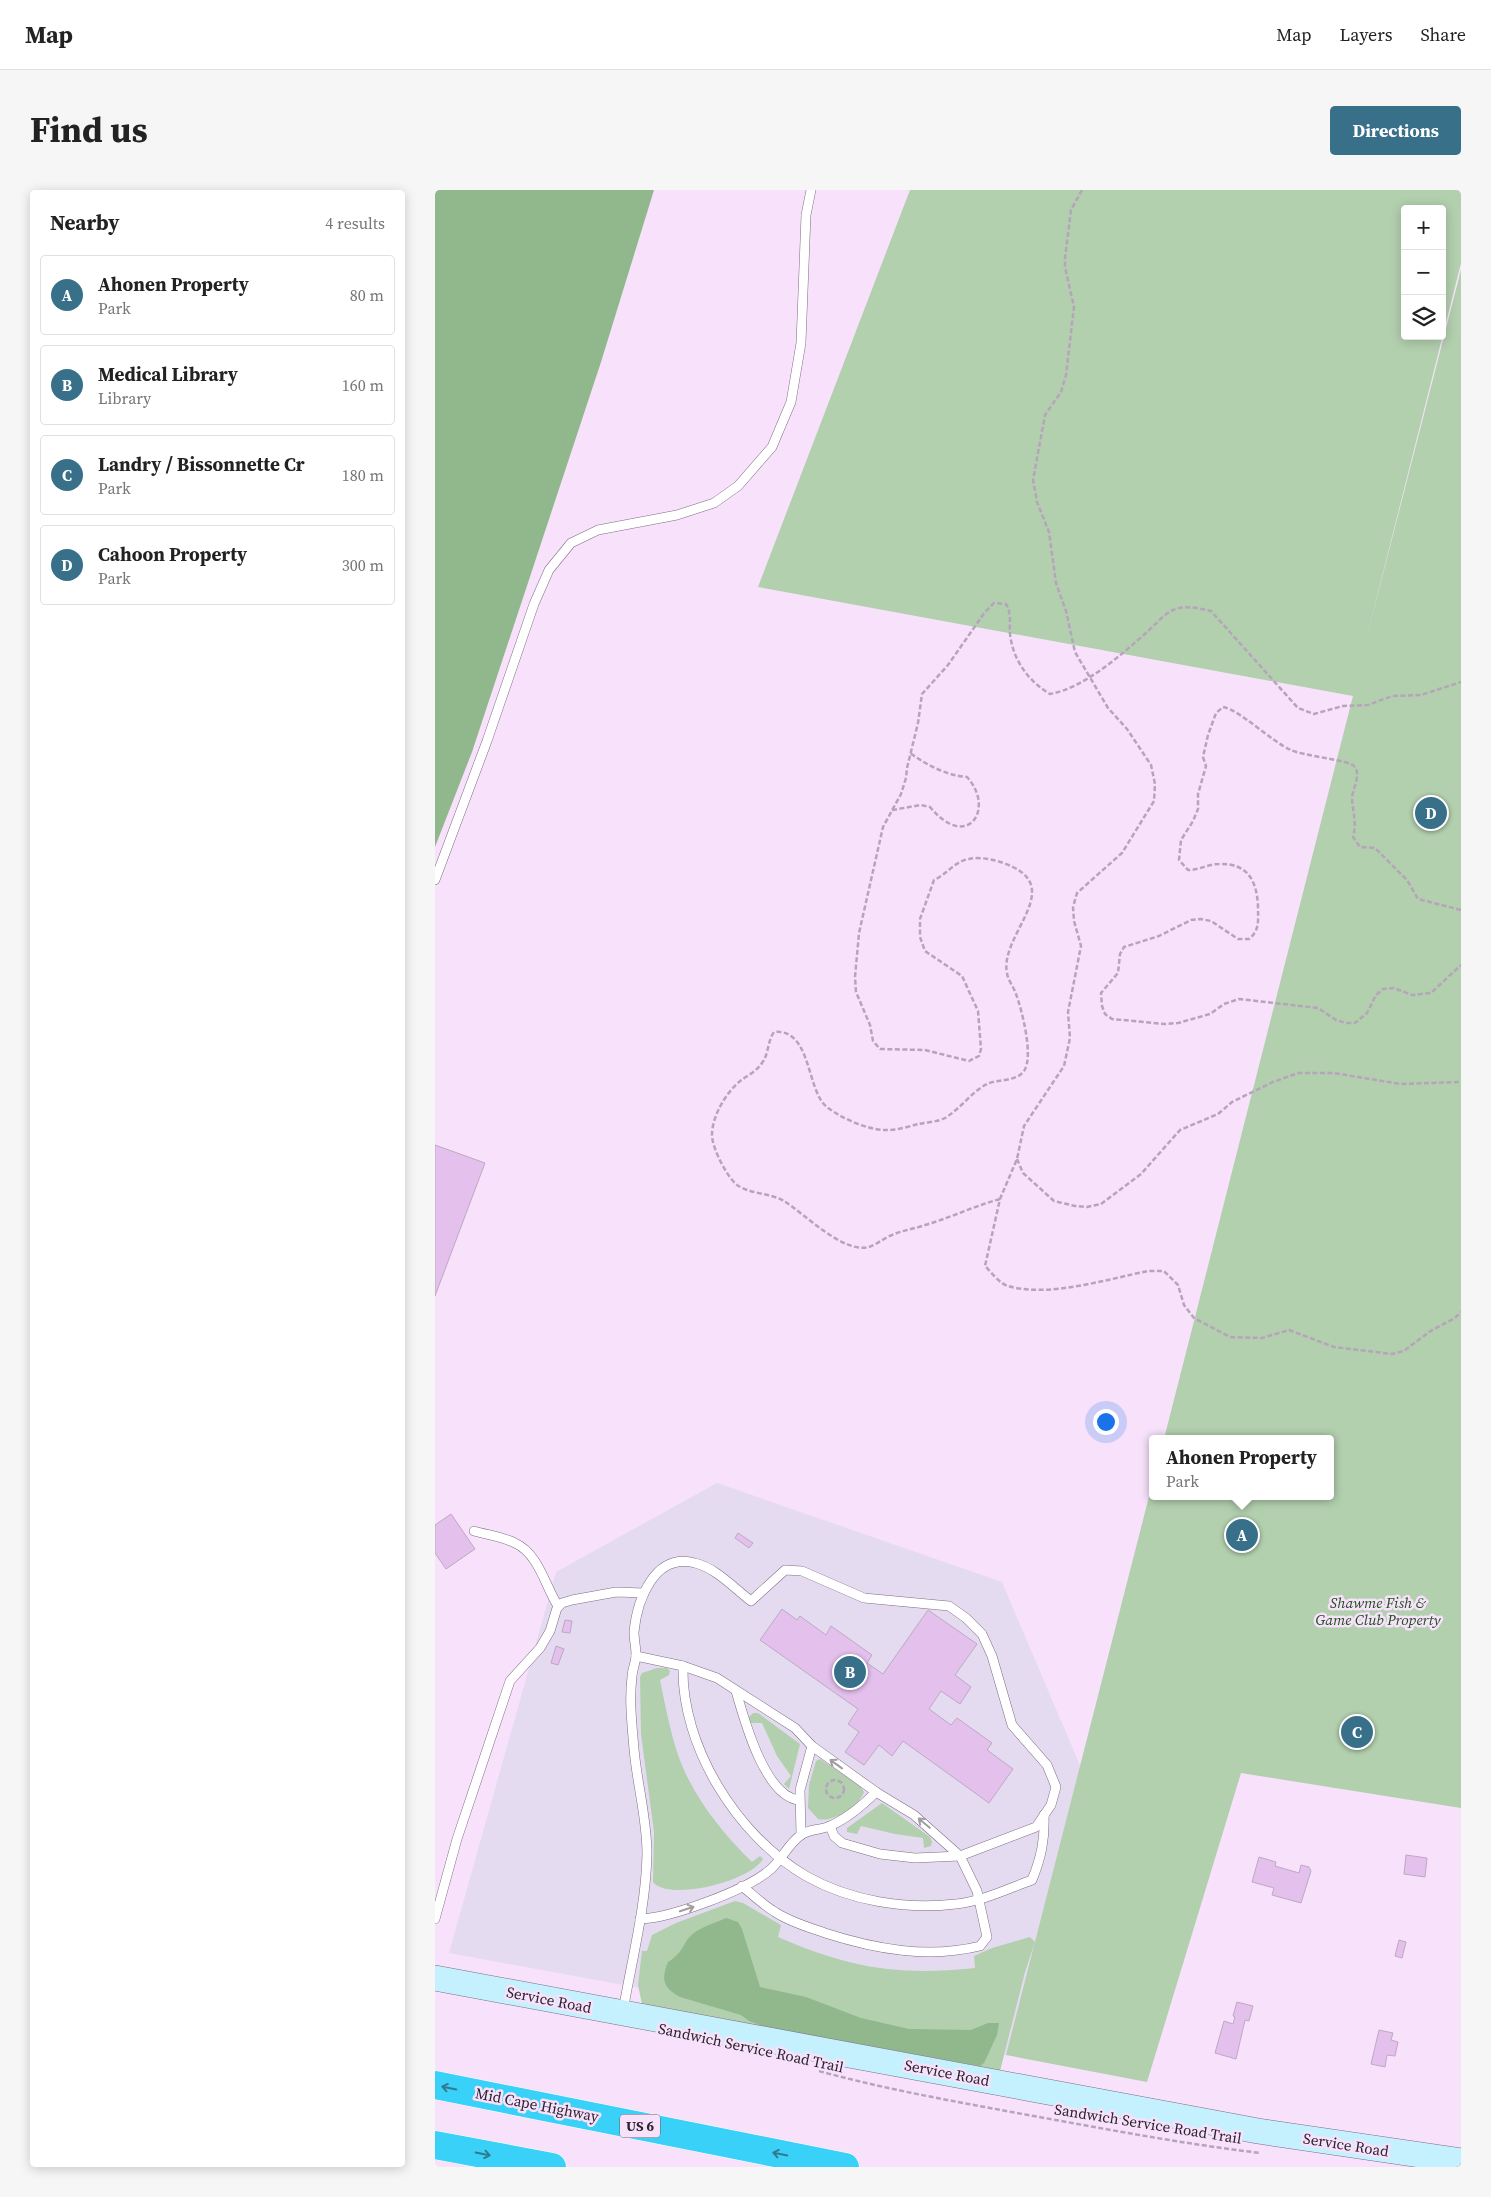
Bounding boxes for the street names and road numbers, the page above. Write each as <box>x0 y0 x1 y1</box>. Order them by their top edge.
street label: Service Road <box>505 1981 594 2018</box>
street label: Sandwich Service Road Trail <box>656 2018 846 2078</box>
street label: Service Road <box>903 2054 992 2091</box>
street label: Mid Cape Highway <box>473 2082 601 2127</box>
street label: Sandwich Service Road Trail <box>1053 2098 1244 2149</box>
road number: US 6 <box>620 2114 660 2138</box>
street label: Service Road <box>1302 2127 1391 2162</box>

